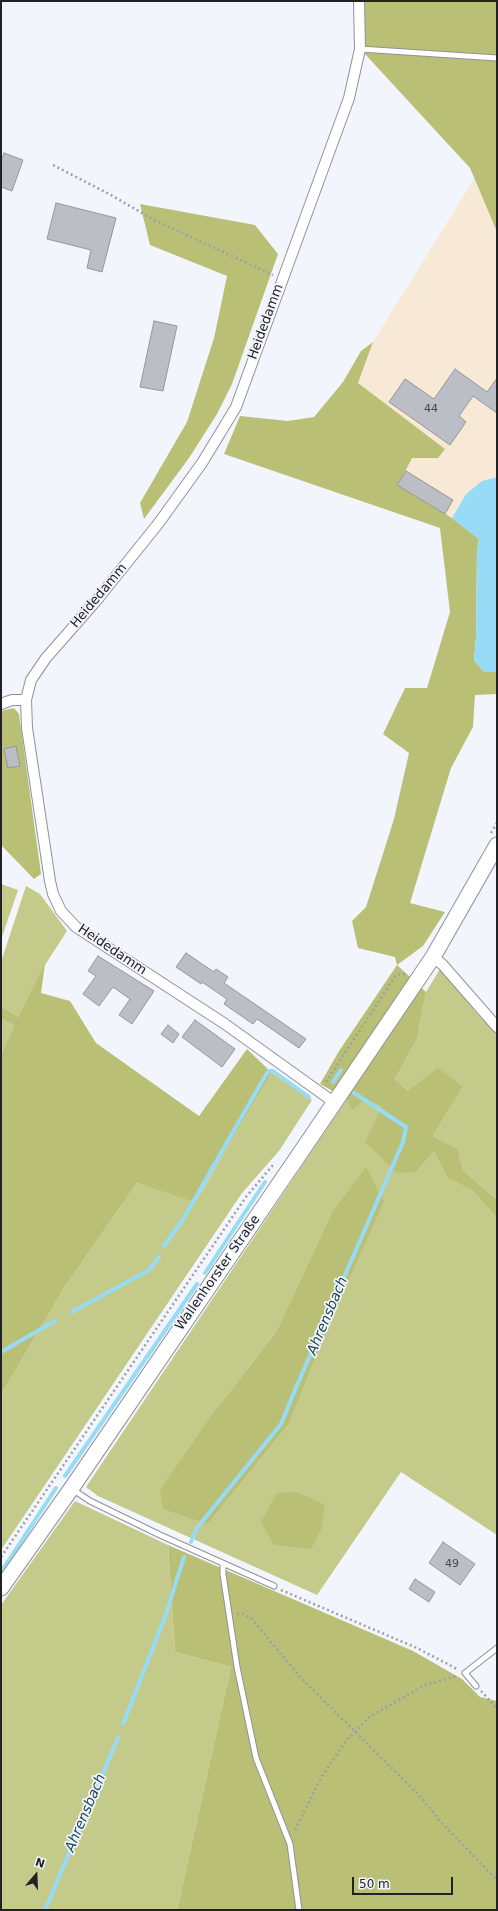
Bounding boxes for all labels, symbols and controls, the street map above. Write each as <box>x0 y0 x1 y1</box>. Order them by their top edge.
street label: Heidedamm <box>245 282 287 362</box>
house number: 44 <box>424 402 438 416</box>
street label: Heidedamm <box>68 561 130 631</box>
street label: Heidedamm <box>75 921 149 979</box>
street label: Wallenhorster Straße <box>172 1212 264 1334</box>
water label: Ahrensbach <box>304 1275 352 1357</box>
house number: 49 <box>445 1557 459 1571</box>
water label: Ahrensbach <box>62 1772 110 1854</box>
north arrow <box>16 1855 56 1895</box>
text: N <box>34 1856 47 1871</box>
scale bar <box>354 1869 455 1895</box>
text: 50 m <box>359 1877 390 1891</box>

